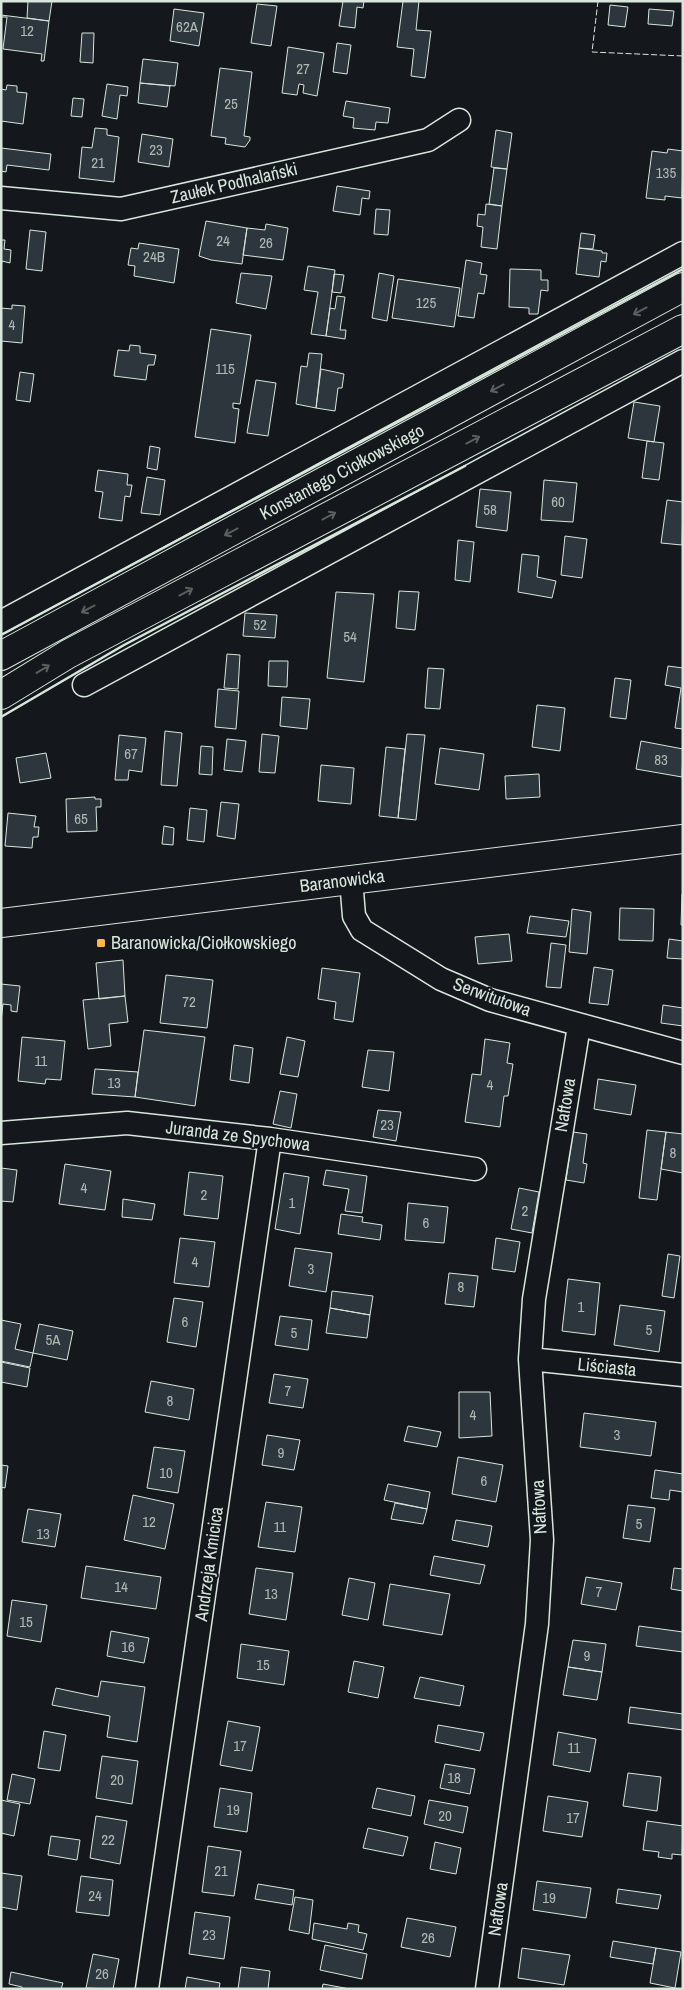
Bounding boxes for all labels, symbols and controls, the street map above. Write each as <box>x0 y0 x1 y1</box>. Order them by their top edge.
house number: 62A <box>176 16 199 37</box>
house number: 12 <box>20 20 34 41</box>
house number: 27 <box>296 58 310 79</box>
house number: 25 <box>224 93 238 114</box>
house number: 23 <box>149 139 163 160</box>
house number: 21 <box>91 152 105 173</box>
street label: Zaułek Podhalański <box>168 156 300 209</box>
house number: 135 <box>656 162 676 183</box>
house number: 24 <box>216 230 230 251</box>
house number: 26 <box>259 232 273 253</box>
house number: 24B <box>143 246 165 267</box>
house number: 125 <box>416 292 436 313</box>
one-way arrow <box>633 307 648 316</box>
house number: 4 <box>9 314 16 335</box>
house number: 115 <box>215 358 235 379</box>
one-way arrow <box>490 384 505 393</box>
street label: Konstantego Ciołkowskiego <box>255 418 428 526</box>
one-way arrow <box>465 434 479 444</box>
house number: 60 <box>551 491 565 512</box>
house number: 58 <box>483 499 497 520</box>
one-way arrow <box>321 511 336 520</box>
one-way arrow <box>224 528 239 537</box>
one-way arrow <box>178 587 193 597</box>
one-way arrow <box>81 605 96 614</box>
house number: 52 <box>253 614 267 635</box>
house number: 54 <box>343 626 357 647</box>
one-way arrow <box>35 664 49 674</box>
house number: 67 <box>124 743 138 764</box>
house number: 83 <box>654 749 668 770</box>
house number: 65 <box>74 808 88 829</box>
street label: Baranowicka <box>298 863 386 898</box>
place label: Baranowicka/Ciołkowskiego <box>111 930 296 955</box>
marker: Baranowicka/Ciołkowskiego <box>95 937 107 949</box>
street label: Serwitutowa <box>450 971 535 1022</box>
house number: 72 <box>182 991 196 1012</box>
house number: 11 <box>35 1050 48 1071</box>
house number: 13 <box>107 1072 121 1093</box>
house number: 4 <box>487 1074 494 1095</box>
street label: Naftowa <box>548 1076 581 1134</box>
street label: Juranda ze Spychowa <box>164 1114 312 1157</box>
house number: 23 <box>380 1114 394 1135</box>
house number: 8 <box>670 1142 677 1163</box>
house number: 4 <box>81 1177 88 1198</box>
house number: 2 <box>201 1184 208 1205</box>
house number: 1 <box>289 1192 296 1213</box>
house number: 2 <box>522 1200 529 1221</box>
house number: 6 <box>423 1212 430 1233</box>
house number: 4 <box>192 1251 199 1272</box>
house number: 3 <box>308 1258 315 1279</box>
house number: 8 <box>458 1276 465 1297</box>
house number: 1 <box>578 1296 585 1317</box>
house number: 6 <box>182 1311 189 1332</box>
house number: 5 <box>646 1319 653 1340</box>
house number: 5 <box>291 1322 298 1343</box>
house number: 5A <box>45 1329 61 1350</box>
street label: Liściasta <box>576 1351 638 1382</box>
house number: 7 <box>285 1380 292 1401</box>
house number: 8 <box>167 1390 174 1411</box>
house number: 4 <box>470 1404 477 1425</box>
house number: 3 <box>614 1424 621 1445</box>
house number: 9 <box>278 1442 285 1463</box>
house number: 10 <box>159 1462 173 1483</box>
house number: 6 <box>481 1470 488 1491</box>
street label: Naftowa <box>525 1479 552 1535</box>
street label: Andrzeja Kmicica <box>188 1505 229 1624</box>
house number: 12 <box>142 1511 156 1532</box>
house number: 5 <box>636 1513 643 1534</box>
house number: 11 <box>274 1516 287 1537</box>
house number: 13 <box>36 1523 50 1544</box>
house number: 14 <box>114 1576 128 1597</box>
house number: 7 <box>596 1581 603 1602</box>
house number: 13 <box>264 1583 278 1604</box>
house number: 15 <box>19 1611 33 1632</box>
house number: 16 <box>121 1636 135 1657</box>
house number: 9 <box>584 1645 591 1666</box>
house number: 15 <box>256 1654 270 1675</box>
house number: 17 <box>233 1735 247 1756</box>
house number: 11 <box>568 1737 581 1758</box>
house number: 18 <box>447 1767 461 1788</box>
house number: 20 <box>110 1769 124 1790</box>
house number: 19 <box>226 1799 240 1820</box>
house number: 20 <box>438 1805 452 1826</box>
house number: 17 <box>566 1807 580 1828</box>
house number: 22 <box>101 1829 115 1850</box>
house number: 21 <box>214 1860 228 1881</box>
street label: Naftowa <box>481 1880 514 1937</box>
house number: 24 <box>88 1885 102 1906</box>
house number: 19 <box>542 1887 556 1908</box>
house number: 23 <box>202 1924 216 1945</box>
house number: 26 <box>421 1927 435 1948</box>
house number: 26 <box>95 1963 109 1984</box>

